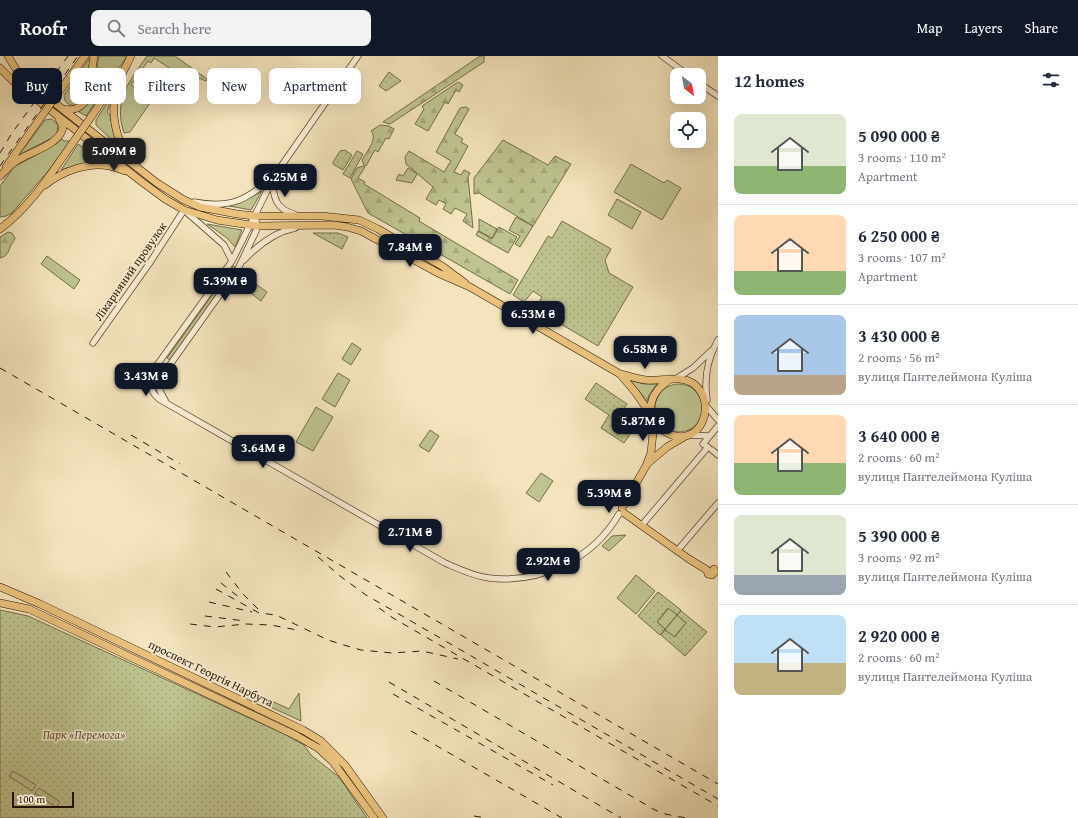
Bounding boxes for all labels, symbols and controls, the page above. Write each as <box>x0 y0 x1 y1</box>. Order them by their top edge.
search box <box>91 10 371 46</box>
text: Roofr <box>20 14 67 42</box>
icon: search <box>105 17 127 39</box>
text: Search here <box>137 18 211 39</box>
text: Map <box>917 18 943 38</box>
text: Layers <box>965 18 1003 38</box>
text: Share <box>1025 18 1058 38</box>
chip: Buy <box>12 68 62 104</box>
chip: Rent <box>70 68 126 104</box>
chip: Filters <box>134 68 199 104</box>
chip: New <box>207 68 261 104</box>
chip: Apartment <box>269 68 361 104</box>
north arrow <box>670 68 706 104</box>
map controls <box>670 68 706 148</box>
text: 12 homes <box>734 68 805 93</box>
icon: filters <box>1040 69 1062 91</box>
button: locate <box>670 112 706 148</box>
text: 5 090 000 ₴ <box>858 123 940 148</box>
icon: home <box>766 130 814 178</box>
pin: 5.09M ₴ <box>77 138 151 172</box>
text: 5.09M ₴ <box>92 141 136 160</box>
text: 3 rooms · 110 m² <box>858 148 946 167</box>
pin: 6.25M ₴ <box>248 164 322 198</box>
text: 6.25M ₴ <box>263 167 307 186</box>
text: Apartment <box>858 167 918 186</box>
street label: Лікарняний провулок <box>90 218 171 324</box>
text: 6 250 000 ₴ <box>858 223 940 248</box>
icon: home <box>766 231 814 279</box>
pin: 7.84M ₴ <box>373 234 447 268</box>
text: 7.84M ₴ <box>388 237 432 256</box>
text: 3 rooms · 107 m² <box>858 248 946 267</box>
text: Apartment <box>858 267 918 286</box>
pin: 5.39M ₴ <box>188 268 262 302</box>
text: 5.39M ₴ <box>203 271 247 290</box>
pin: 6.53M ₴ <box>496 301 570 335</box>
text: 6.53M ₴ <box>511 304 555 323</box>
text: 3 430 000 ₴ <box>858 323 940 348</box>
icon: home <box>766 331 814 379</box>
pin: 6.58M ₴ <box>608 336 682 370</box>
text: 6.58M ₴ <box>623 339 667 358</box>
text: 2 rooms · 56 m² <box>858 348 940 367</box>
pin: 3.43M ₴ <box>109 363 183 397</box>
text: 3.43M ₴ <box>124 366 168 385</box>
text: вулиця Пантелеймона Куліша <box>858 367 1032 386</box>
pin: 5.87M ₴ <box>606 408 680 442</box>
text: 5.87M ₴ <box>621 411 665 430</box>
text: 3 640 000 ₴ <box>858 423 940 448</box>
icon: home <box>766 431 814 479</box>
pin: 3.64M ₴ <box>226 435 300 469</box>
text: 3.64M ₴ <box>241 438 285 457</box>
text: 2 rooms · 60 m² <box>858 448 940 467</box>
text: вулиця Пантелеймона Куліша <box>858 467 1032 486</box>
pin: 5.39M ₴ <box>572 480 646 514</box>
text: 5.39M ₴ <box>587 483 631 502</box>
pin: 2.71M ₴ <box>373 519 447 553</box>
text: 2.71M ₴ <box>388 522 432 541</box>
text: 5 390 000 ₴ <box>858 523 940 548</box>
icon: home <box>766 531 814 579</box>
pin: 2.92M ₴ <box>511 548 585 582</box>
text: 3 rooms · 92 m² <box>858 548 940 567</box>
text: 2.92M ₴ <box>526 551 570 570</box>
text: вулиця Пантелеймона Куліша <box>858 567 1032 586</box>
text: 2 920 000 ₴ <box>858 623 940 648</box>
icon: home <box>766 631 814 679</box>
street label: проспект Георгія Нарбута <box>146 635 277 711</box>
text: 2 rooms · 60 m² <box>858 648 940 667</box>
text: вулиця Пантелеймона Куліша <box>858 667 1032 686</box>
park label: Парк «Перемога» <box>43 726 125 743</box>
scale bar <box>12 790 74 809</box>
text: 100 m <box>18 791 45 807</box>

